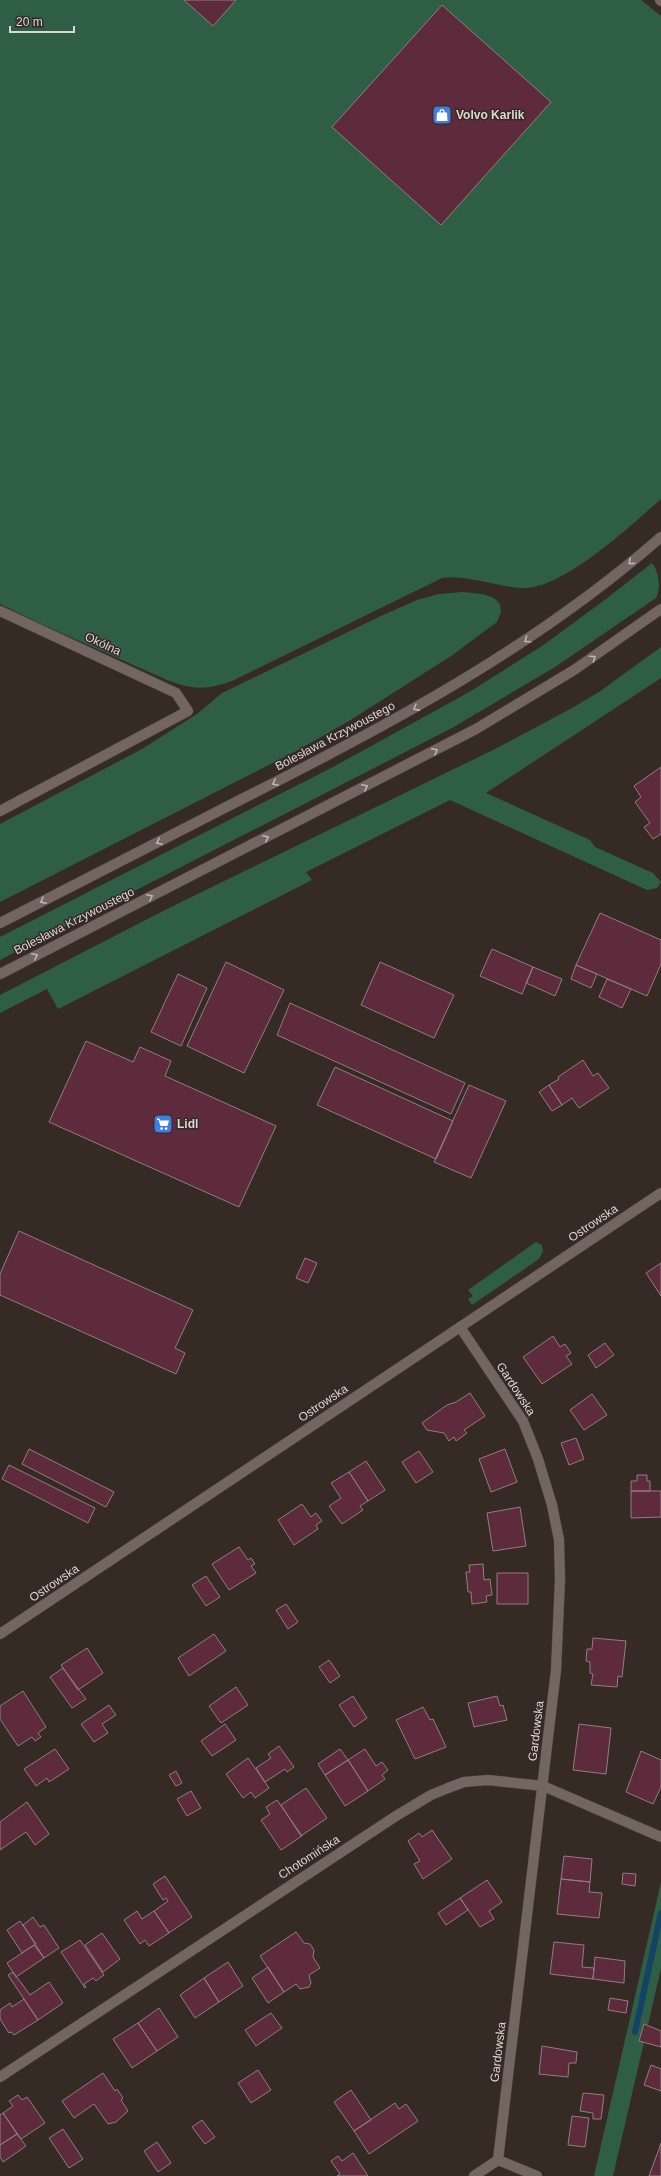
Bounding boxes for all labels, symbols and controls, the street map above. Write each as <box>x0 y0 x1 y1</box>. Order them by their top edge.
scale bar <box>10 8 74 34</box>
text: 20 m <box>16 15 43 29</box>
shop icon: Volvo Karlik <box>431 104 453 126</box>
place label: Volvo Karlik <box>456 108 525 122</box>
one-way arrow <box>629 558 636 565</box>
street label: Okólna <box>83 630 123 659</box>
one-way arrow <box>524 635 531 642</box>
one-way arrow <box>589 655 596 663</box>
street label: Bolesława Krzywoustego <box>273 698 397 773</box>
one-way arrow <box>413 703 420 711</box>
one-way arrow <box>431 748 438 756</box>
one-way arrow <box>272 778 279 786</box>
one-way arrow <box>361 784 368 792</box>
one-way arrow <box>262 835 269 843</box>
one-way arrow <box>156 837 163 845</box>
street label: Bolesława Krzywoustego <box>11 884 137 958</box>
one-way arrow <box>146 894 154 902</box>
one-way arrow <box>40 896 47 904</box>
one-way arrow <box>30 953 38 961</box>
supermarket icon: Lidl <box>152 1113 174 1135</box>
place label: Lidl <box>177 1117 198 1131</box>
street label: Ostrowska <box>566 1201 621 1245</box>
street label: Gardowska <box>494 1360 539 1419</box>
street label: Ostrowska <box>296 1381 351 1425</box>
street label: Ostrowska <box>27 1561 82 1605</box>
street label: Gardowska <box>525 1700 547 1762</box>
street label: Chotomińska <box>276 1832 342 1882</box>
street label: Gardowska <box>487 2021 509 2083</box>

